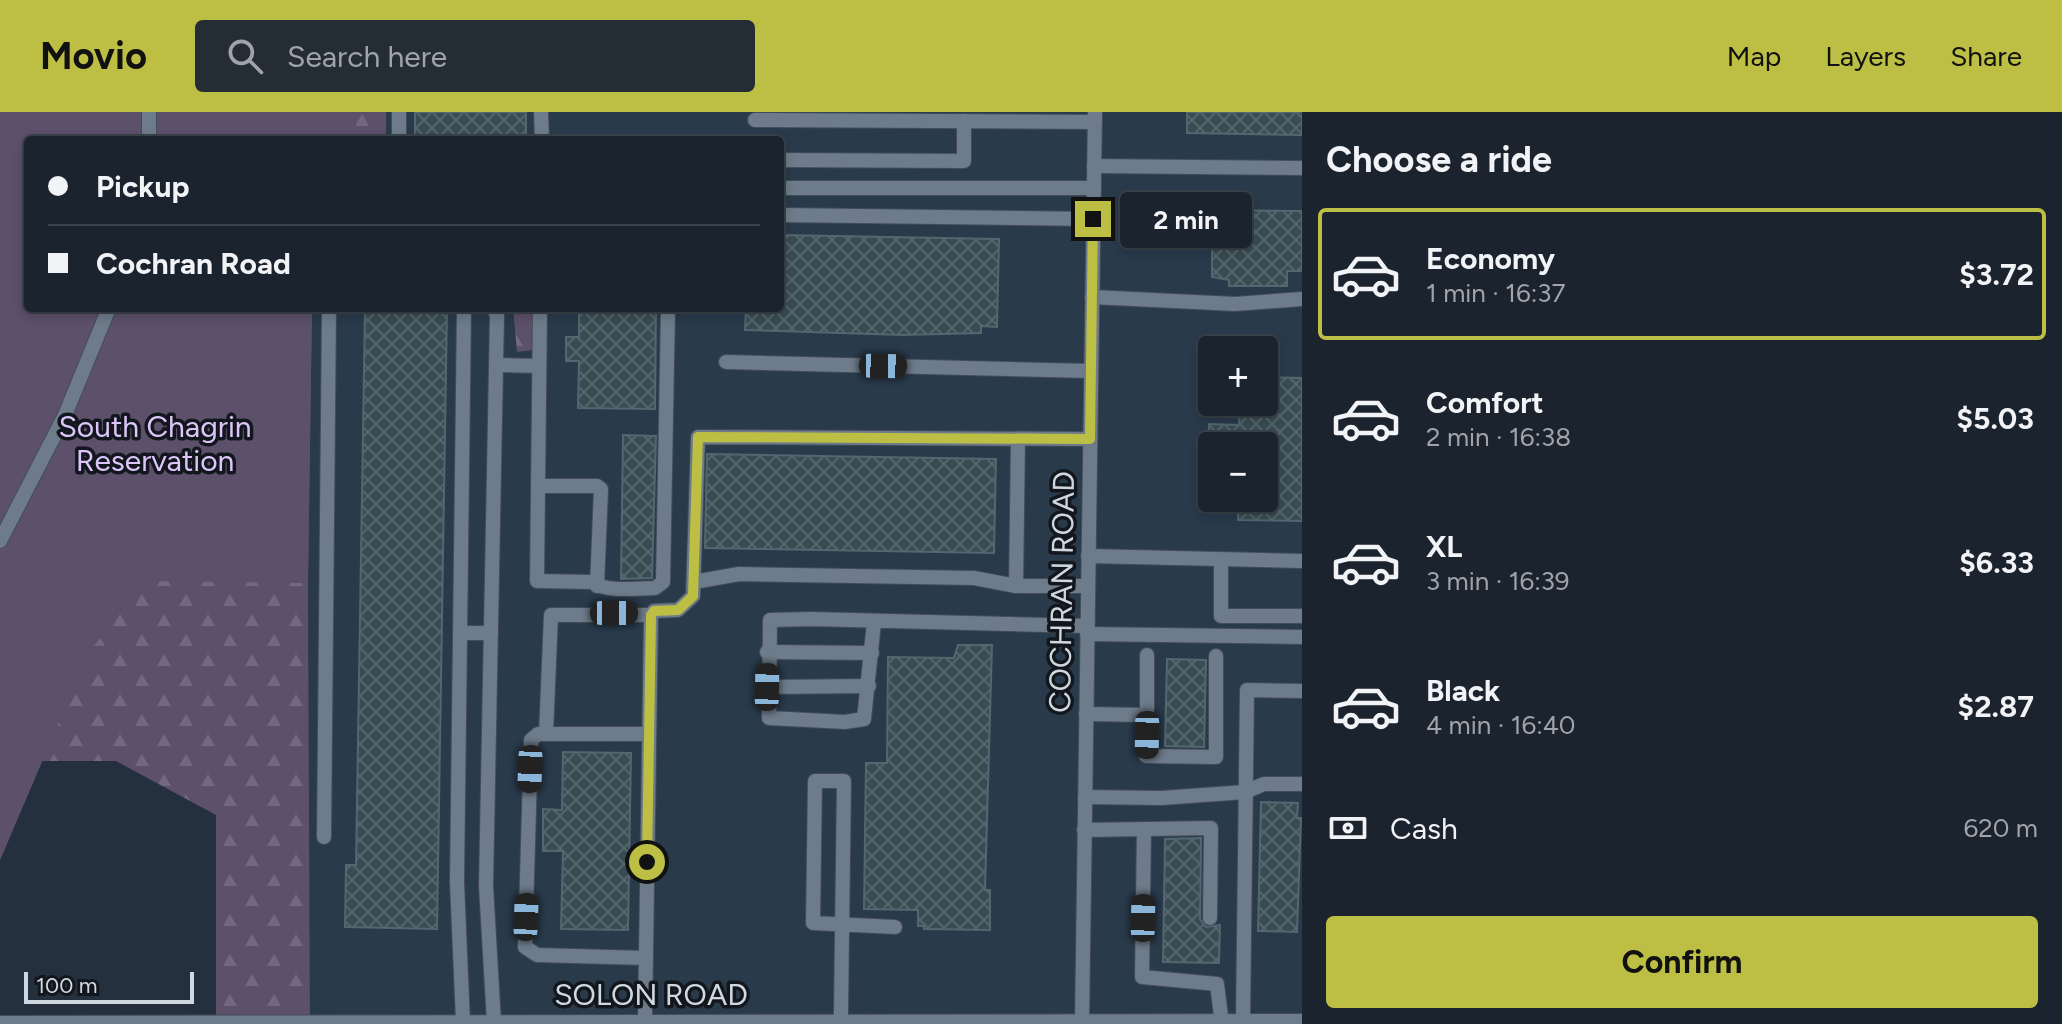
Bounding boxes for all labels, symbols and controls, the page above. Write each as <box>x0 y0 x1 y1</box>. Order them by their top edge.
search box <box>195 20 755 92</box>
text: Movio <box>40 33 147 79</box>
icon: search <box>223 34 267 78</box>
text: Search here <box>287 38 447 75</box>
text: Map <box>1727 39 1781 73</box>
text: Layers <box>1825 39 1906 73</box>
text: Share <box>1950 39 2022 73</box>
text: Choose a ride <box>1326 138 1552 181</box>
text: Pickup <box>96 168 190 205</box>
callout: 2 min <box>1121 191 1253 247</box>
route end <box>1075 201 1111 237</box>
text: 2 min <box>1153 204 1219 236</box>
icon: car <box>1330 238 1402 310</box>
text: Economy <box>1426 240 1555 277</box>
text: Cochran Road <box>96 245 291 282</box>
text: $3.72 <box>1959 256 2034 293</box>
text: 1 min · 16:37 <box>1426 277 1565 309</box>
map controls <box>1198 336 1278 512</box>
button: + <box>1198 336 1278 416</box>
car <box>859 354 907 378</box>
icon: car <box>1330 382 1402 454</box>
text: Comfort <box>1426 384 1544 421</box>
text: $5.03 <box>1956 400 2034 437</box>
park label: South Chagrin Reservation <box>58 408 252 479</box>
text: 2 min · 16:38 <box>1426 421 1571 453</box>
button: − <box>1198 432 1278 512</box>
street label: COCHRAN ROAD <box>1041 471 1082 713</box>
icon: car <box>1330 526 1402 598</box>
text: XL <box>1426 528 1462 565</box>
text: $6.33 <box>1959 544 2034 581</box>
text: 3 min · 16:39 <box>1426 565 1570 597</box>
car <box>590 601 638 625</box>
car <box>755 663 779 711</box>
icon: car <box>1330 670 1402 742</box>
text: Black <box>1426 672 1500 709</box>
text: $2.87 <box>1958 688 2034 725</box>
text: 4 min · 16:40 <box>1426 709 1576 741</box>
car <box>1135 711 1159 759</box>
car <box>517 745 543 793</box>
icon: cash <box>1326 806 1370 850</box>
text: Cash <box>1390 810 1458 847</box>
text: 620 m <box>1964 812 2038 844</box>
route start <box>629 844 665 880</box>
car <box>513 893 539 941</box>
car <box>1131 894 1155 942</box>
button: Confirm <box>1326 916 2038 1008</box>
scale bar <box>24 968 194 1004</box>
text: 100 m <box>36 972 97 999</box>
street label: SOLON ROAD <box>554 976 748 1013</box>

